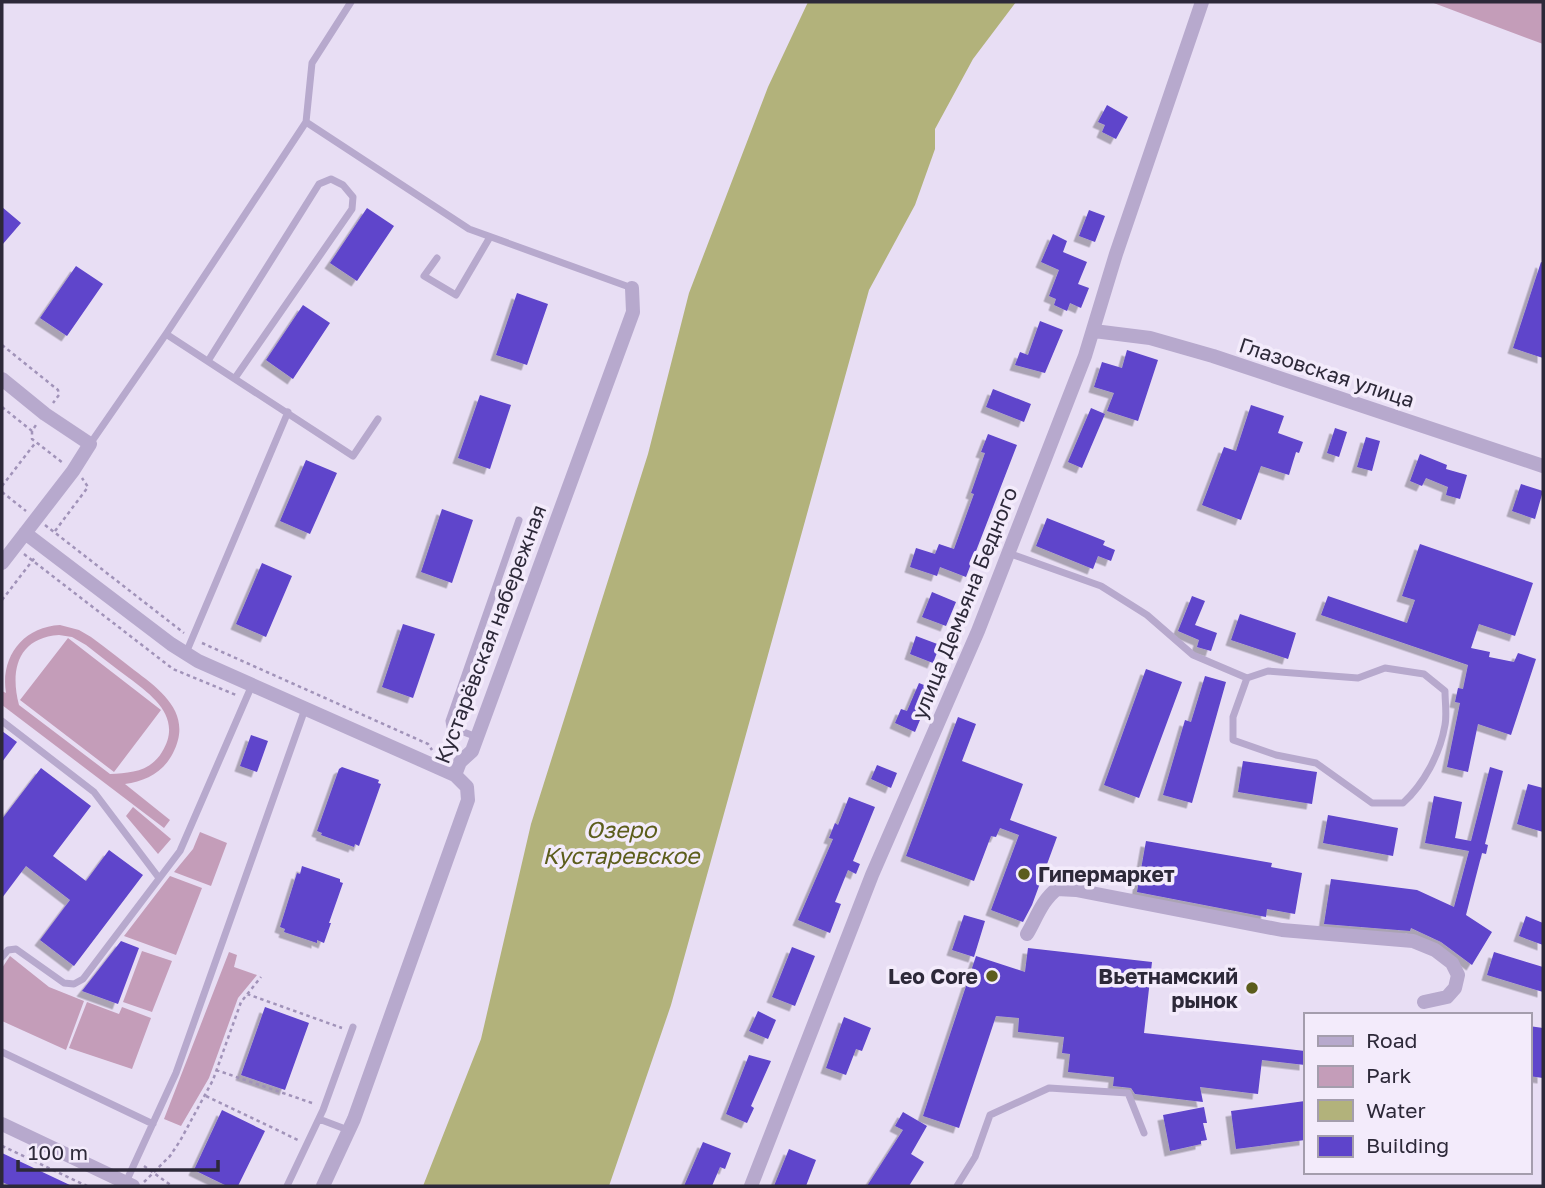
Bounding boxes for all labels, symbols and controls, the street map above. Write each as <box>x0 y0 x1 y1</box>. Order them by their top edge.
street label: Глазовская улица <box>1236 331 1418 413</box>
street label: улица Демьяна Бедного <box>905 483 1023 723</box>
street label: Кустарёвская набережная <box>429 501 551 767</box>
water label: Озеро Кустаревское <box>543 815 701 869</box>
place label: Гипермаркет <box>1038 861 1175 887</box>
marker: Гипермаркет <box>1016 866 1032 882</box>
place label: Leo Core <box>888 963 978 989</box>
place label: Вьетнамский рынок <box>1098 963 1238 1013</box>
marker: Leo Core <box>984 968 1000 984</box>
marker: Вьетнамский рынок <box>1244 980 1260 996</box>
legend <box>1304 1013 1531 1174</box>
text: Road <box>1366 1027 1417 1053</box>
text: Park <box>1366 1062 1412 1088</box>
text: Water <box>1366 1097 1426 1123</box>
scale bar <box>18 1128 217 1172</box>
text: Building <box>1366 1132 1449 1158</box>
text: 100 m <box>28 1139 88 1165</box>

